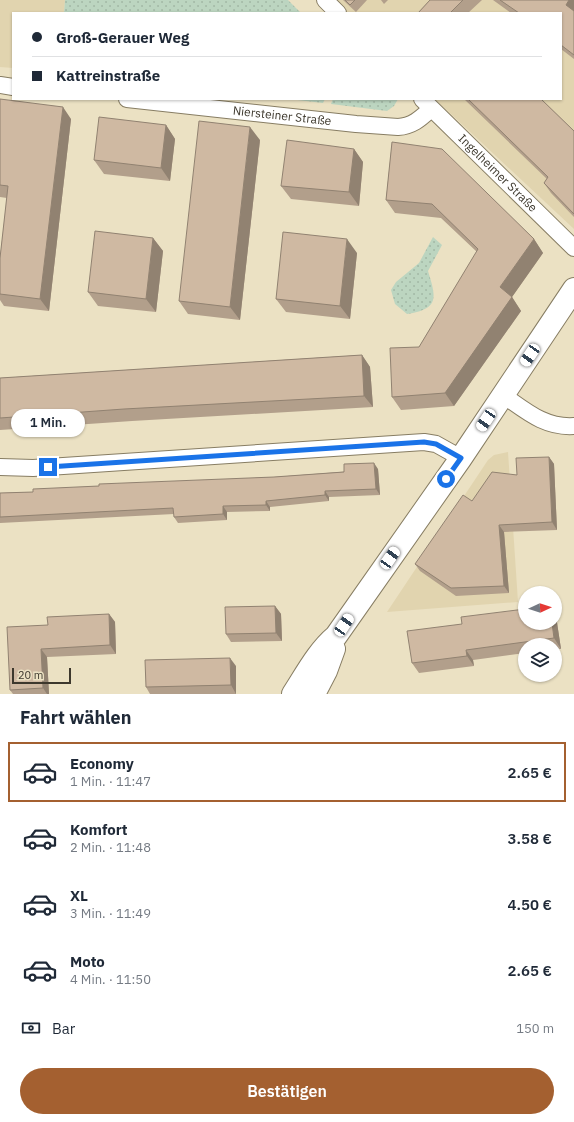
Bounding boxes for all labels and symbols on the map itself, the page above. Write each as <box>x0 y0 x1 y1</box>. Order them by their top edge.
street label: Niersteiner Straße <box>232 103 333 128</box>
street label: Ingelheimer Straße <box>455 131 541 215</box>
car <box>518 342 542 368</box>
car <box>474 407 498 433</box>
callout: 1 Min. <box>11 409 85 437</box>
route end <box>39 458 57 476</box>
route start <box>437 470 455 488</box>
car <box>378 545 402 571</box>
north arrow <box>518 586 562 630</box>
car <box>332 612 356 638</box>
scale bar <box>12 666 71 685</box>

